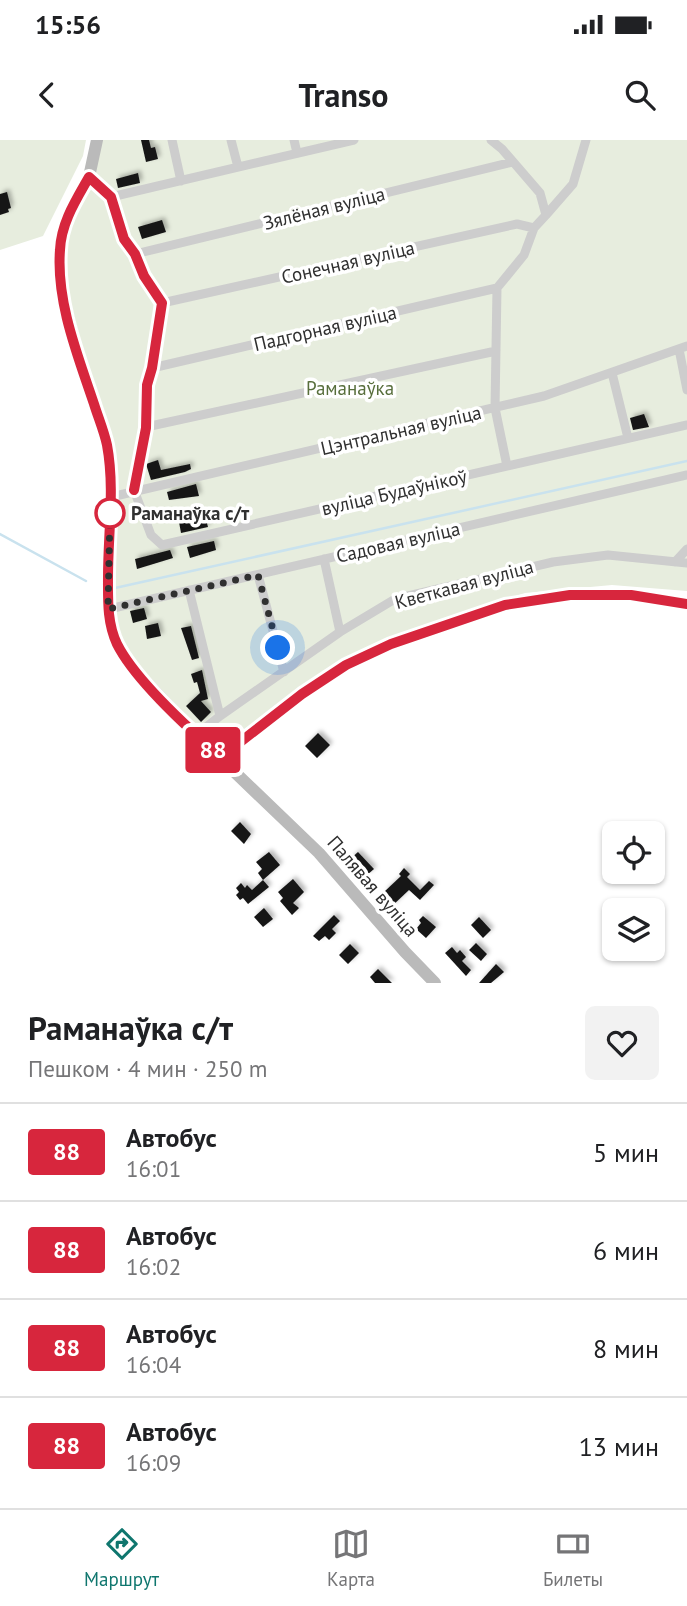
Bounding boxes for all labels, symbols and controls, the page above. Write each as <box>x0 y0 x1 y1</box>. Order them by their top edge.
text: 15:56 <box>35 8 101 41</box>
text: Transo <box>298 74 389 116</box>
icon: back <box>28 76 66 114</box>
icon: search <box>621 76 659 114</box>
street label: Зялёная вуліца <box>261 181 387 235</box>
street label: Сонечная вуліца <box>279 235 417 289</box>
street label: Падгорная вуліца <box>251 300 399 356</box>
park label: Раманаўка <box>306 376 394 400</box>
street label: Цэнтральная вуліца <box>318 400 484 460</box>
street label: вуліца Будаўнікоў <box>319 464 469 520</box>
marker: Раманаўка с/т <box>95 498 125 528</box>
place label: Раманаўка с/т <box>131 501 249 525</box>
street label: Садовая вуліца <box>334 516 462 568</box>
street label: Кветкавая вуліца <box>392 554 536 614</box>
your location <box>260 630 295 665</box>
line badge: 88 <box>182 727 244 773</box>
text: 88 <box>199 734 227 765</box>
map controls <box>602 821 665 961</box>
button: locate <box>602 821 665 884</box>
street label: Палявая вуліца <box>323 831 423 941</box>
button: layers <box>602 898 665 961</box>
text: Раманаўка с/т <box>28 1006 233 1049</box>
button: heart <box>585 1006 659 1080</box>
text: Пешком · 4 мин · 250 m <box>28 1054 267 1083</box>
text: Автобус <box>126 1121 217 1154</box>
text: 88 <box>53 1136 80 1167</box>
text: 5 мин <box>593 1136 659 1169</box>
text: 16:01 <box>126 1154 181 1183</box>
text: Автобус <box>126 1219 217 1252</box>
text: 88 <box>53 1234 80 1265</box>
text: 6 мин <box>593 1234 659 1267</box>
text: 16:02 <box>126 1252 181 1281</box>
text: Автобус <box>126 1317 217 1350</box>
text: 88 <box>53 1332 80 1363</box>
text: 8 мин <box>593 1332 659 1365</box>
text: 16:04 <box>126 1350 181 1379</box>
text: Автобус <box>126 1415 217 1448</box>
text: 88 <box>53 1430 80 1461</box>
text: 13 мин <box>579 1430 659 1463</box>
text: 16:09 <box>126 1448 181 1477</box>
tab: Маршрут <box>84 1525 159 1591</box>
tab: Карта <box>327 1525 375 1591</box>
tab: Билеты <box>543 1525 603 1591</box>

